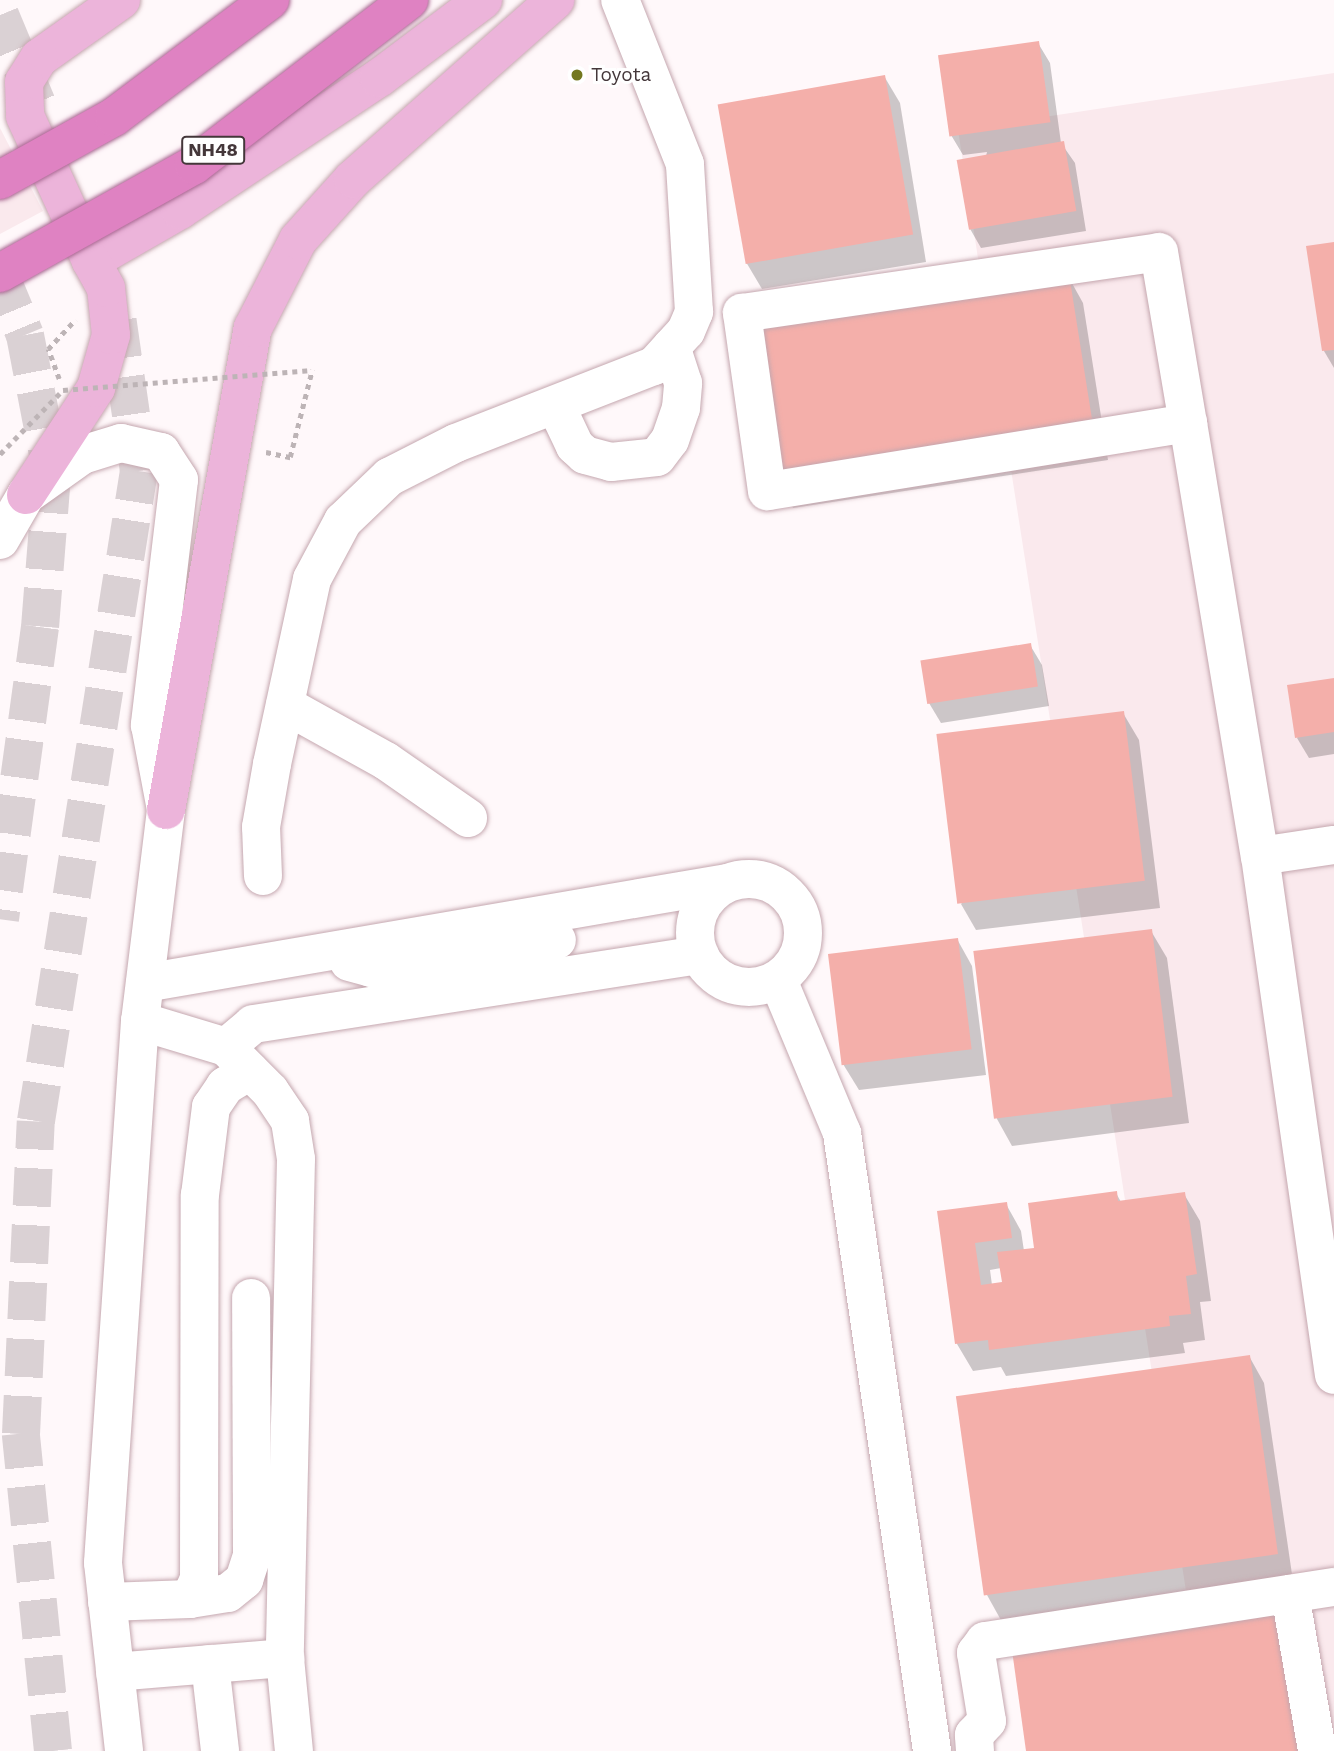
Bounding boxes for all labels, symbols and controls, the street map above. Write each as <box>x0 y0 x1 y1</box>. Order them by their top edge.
place label: Toyota <box>591 64 651 86</box>
marker: Toyota <box>569 67 585 83</box>
road number: NH48 <box>180 135 246 164</box>

